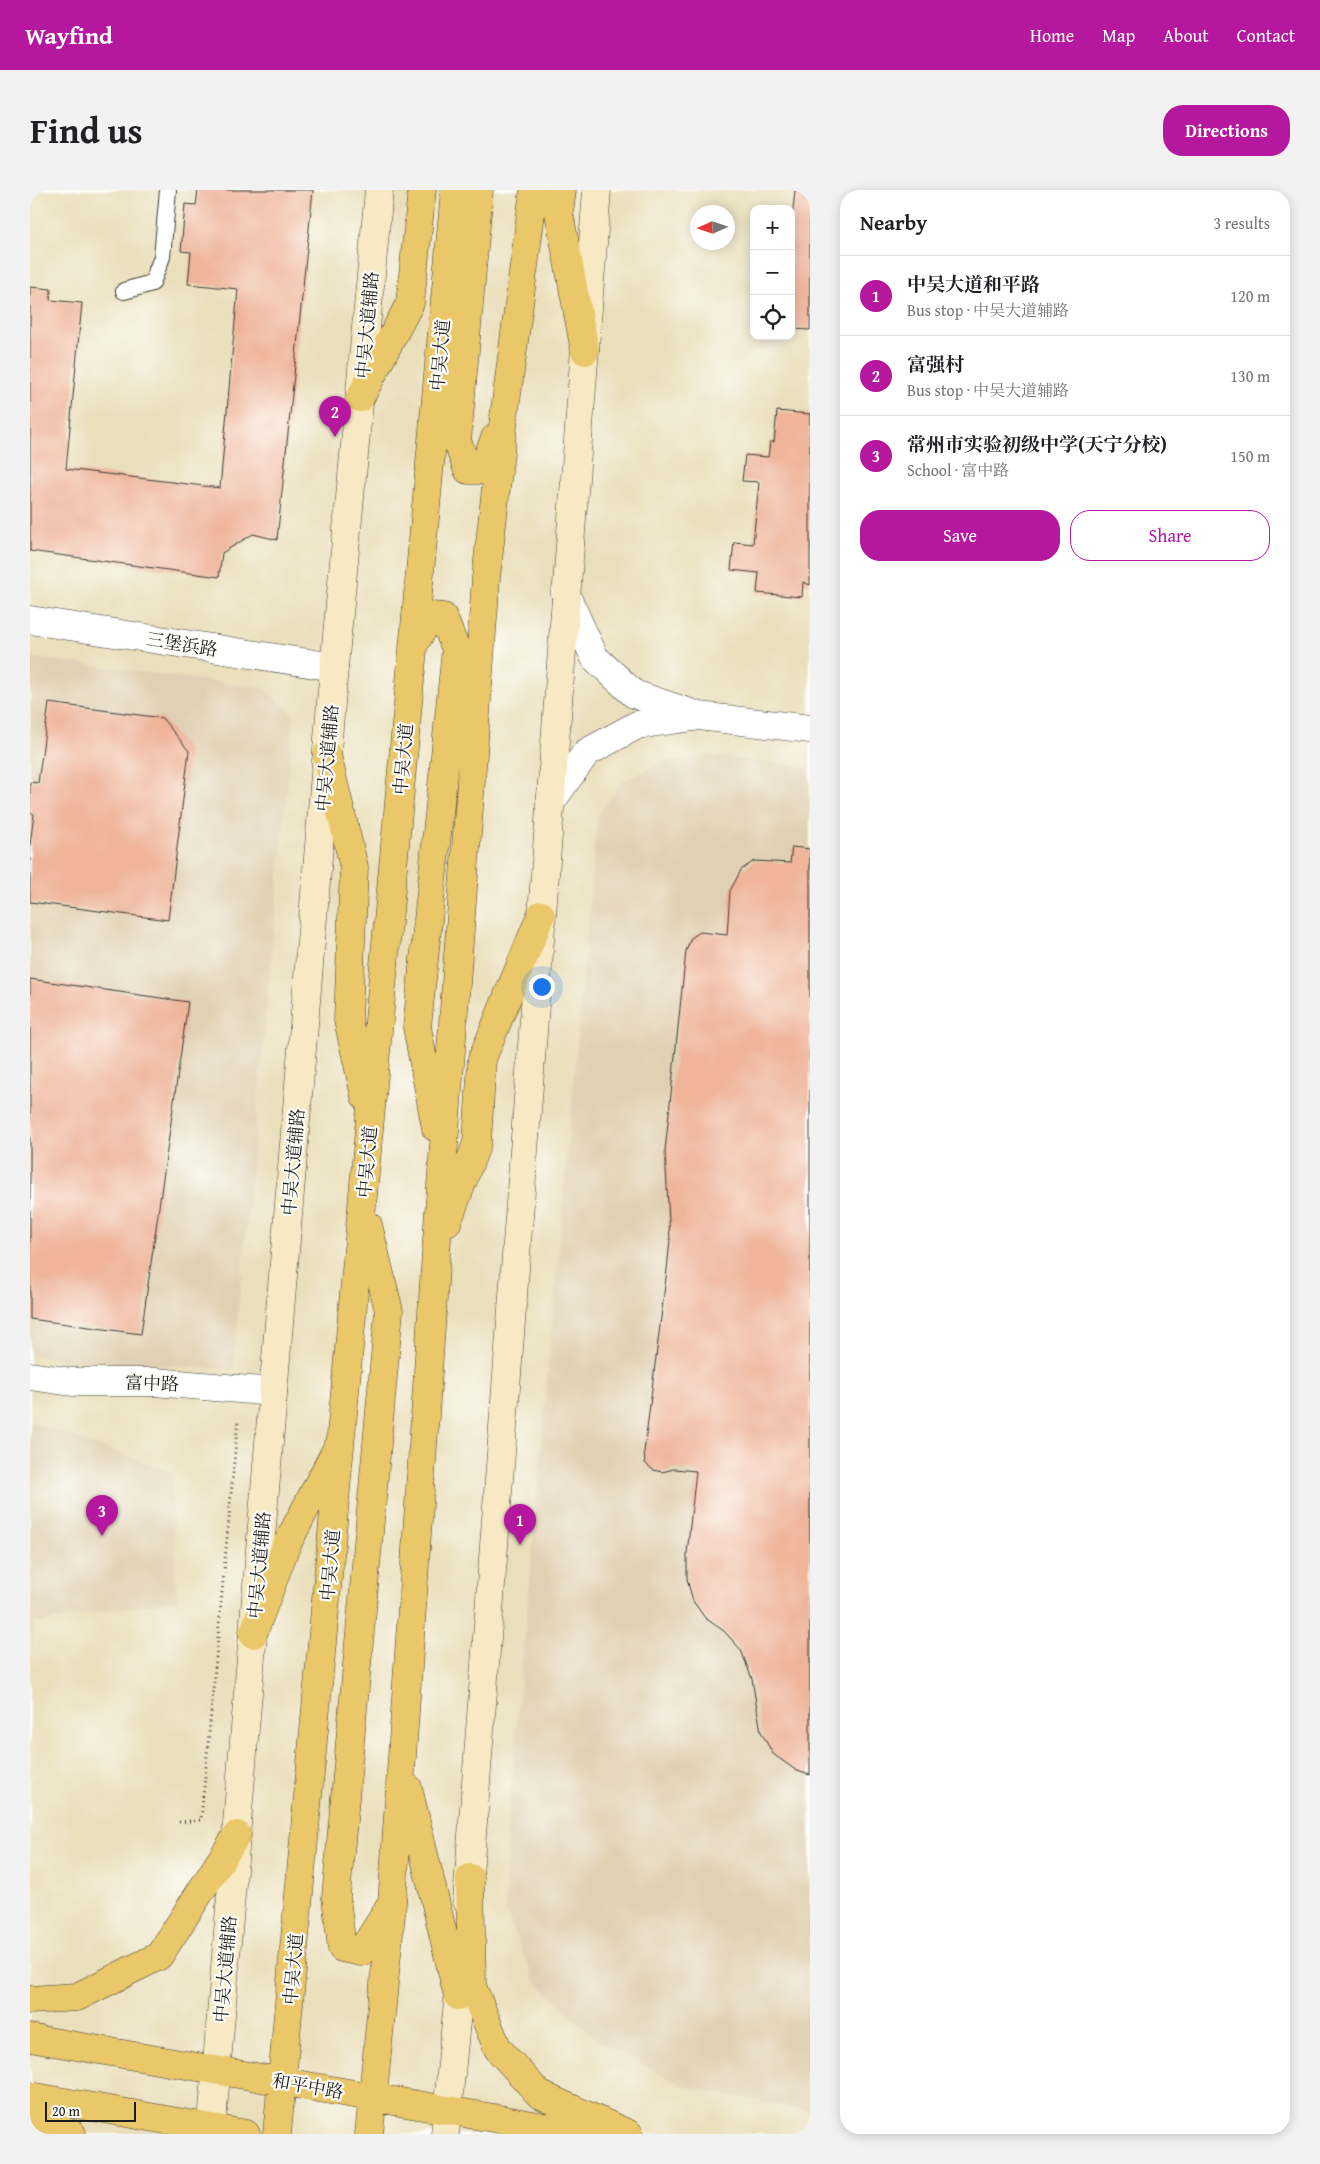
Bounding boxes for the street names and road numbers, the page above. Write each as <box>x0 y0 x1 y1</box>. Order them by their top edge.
street label: 中吴大道辅路 <box>349 270 385 380</box>
street label: 中吴大道 <box>423 318 457 392</box>
street label: 三堡浜路 <box>144 625 220 663</box>
street label: 中吴大道辅路 <box>309 703 345 813</box>
street label: 中吴大道 <box>386 722 420 796</box>
street label: 中吴大道辅路 <box>275 1107 311 1217</box>
street label: 中吴大道 <box>350 1125 384 1199</box>
street label: 富中路 <box>125 1369 179 1397</box>
street label: 中吴大道辅路 <box>241 1510 277 1620</box>
street label: 中吴大道 <box>313 1528 347 1602</box>
street label: 中吴大道辅路 <box>207 1914 243 2024</box>
street label: 中吴大道 <box>276 1932 310 2006</box>
street label: 和平中路 <box>270 2066 346 2106</box>

